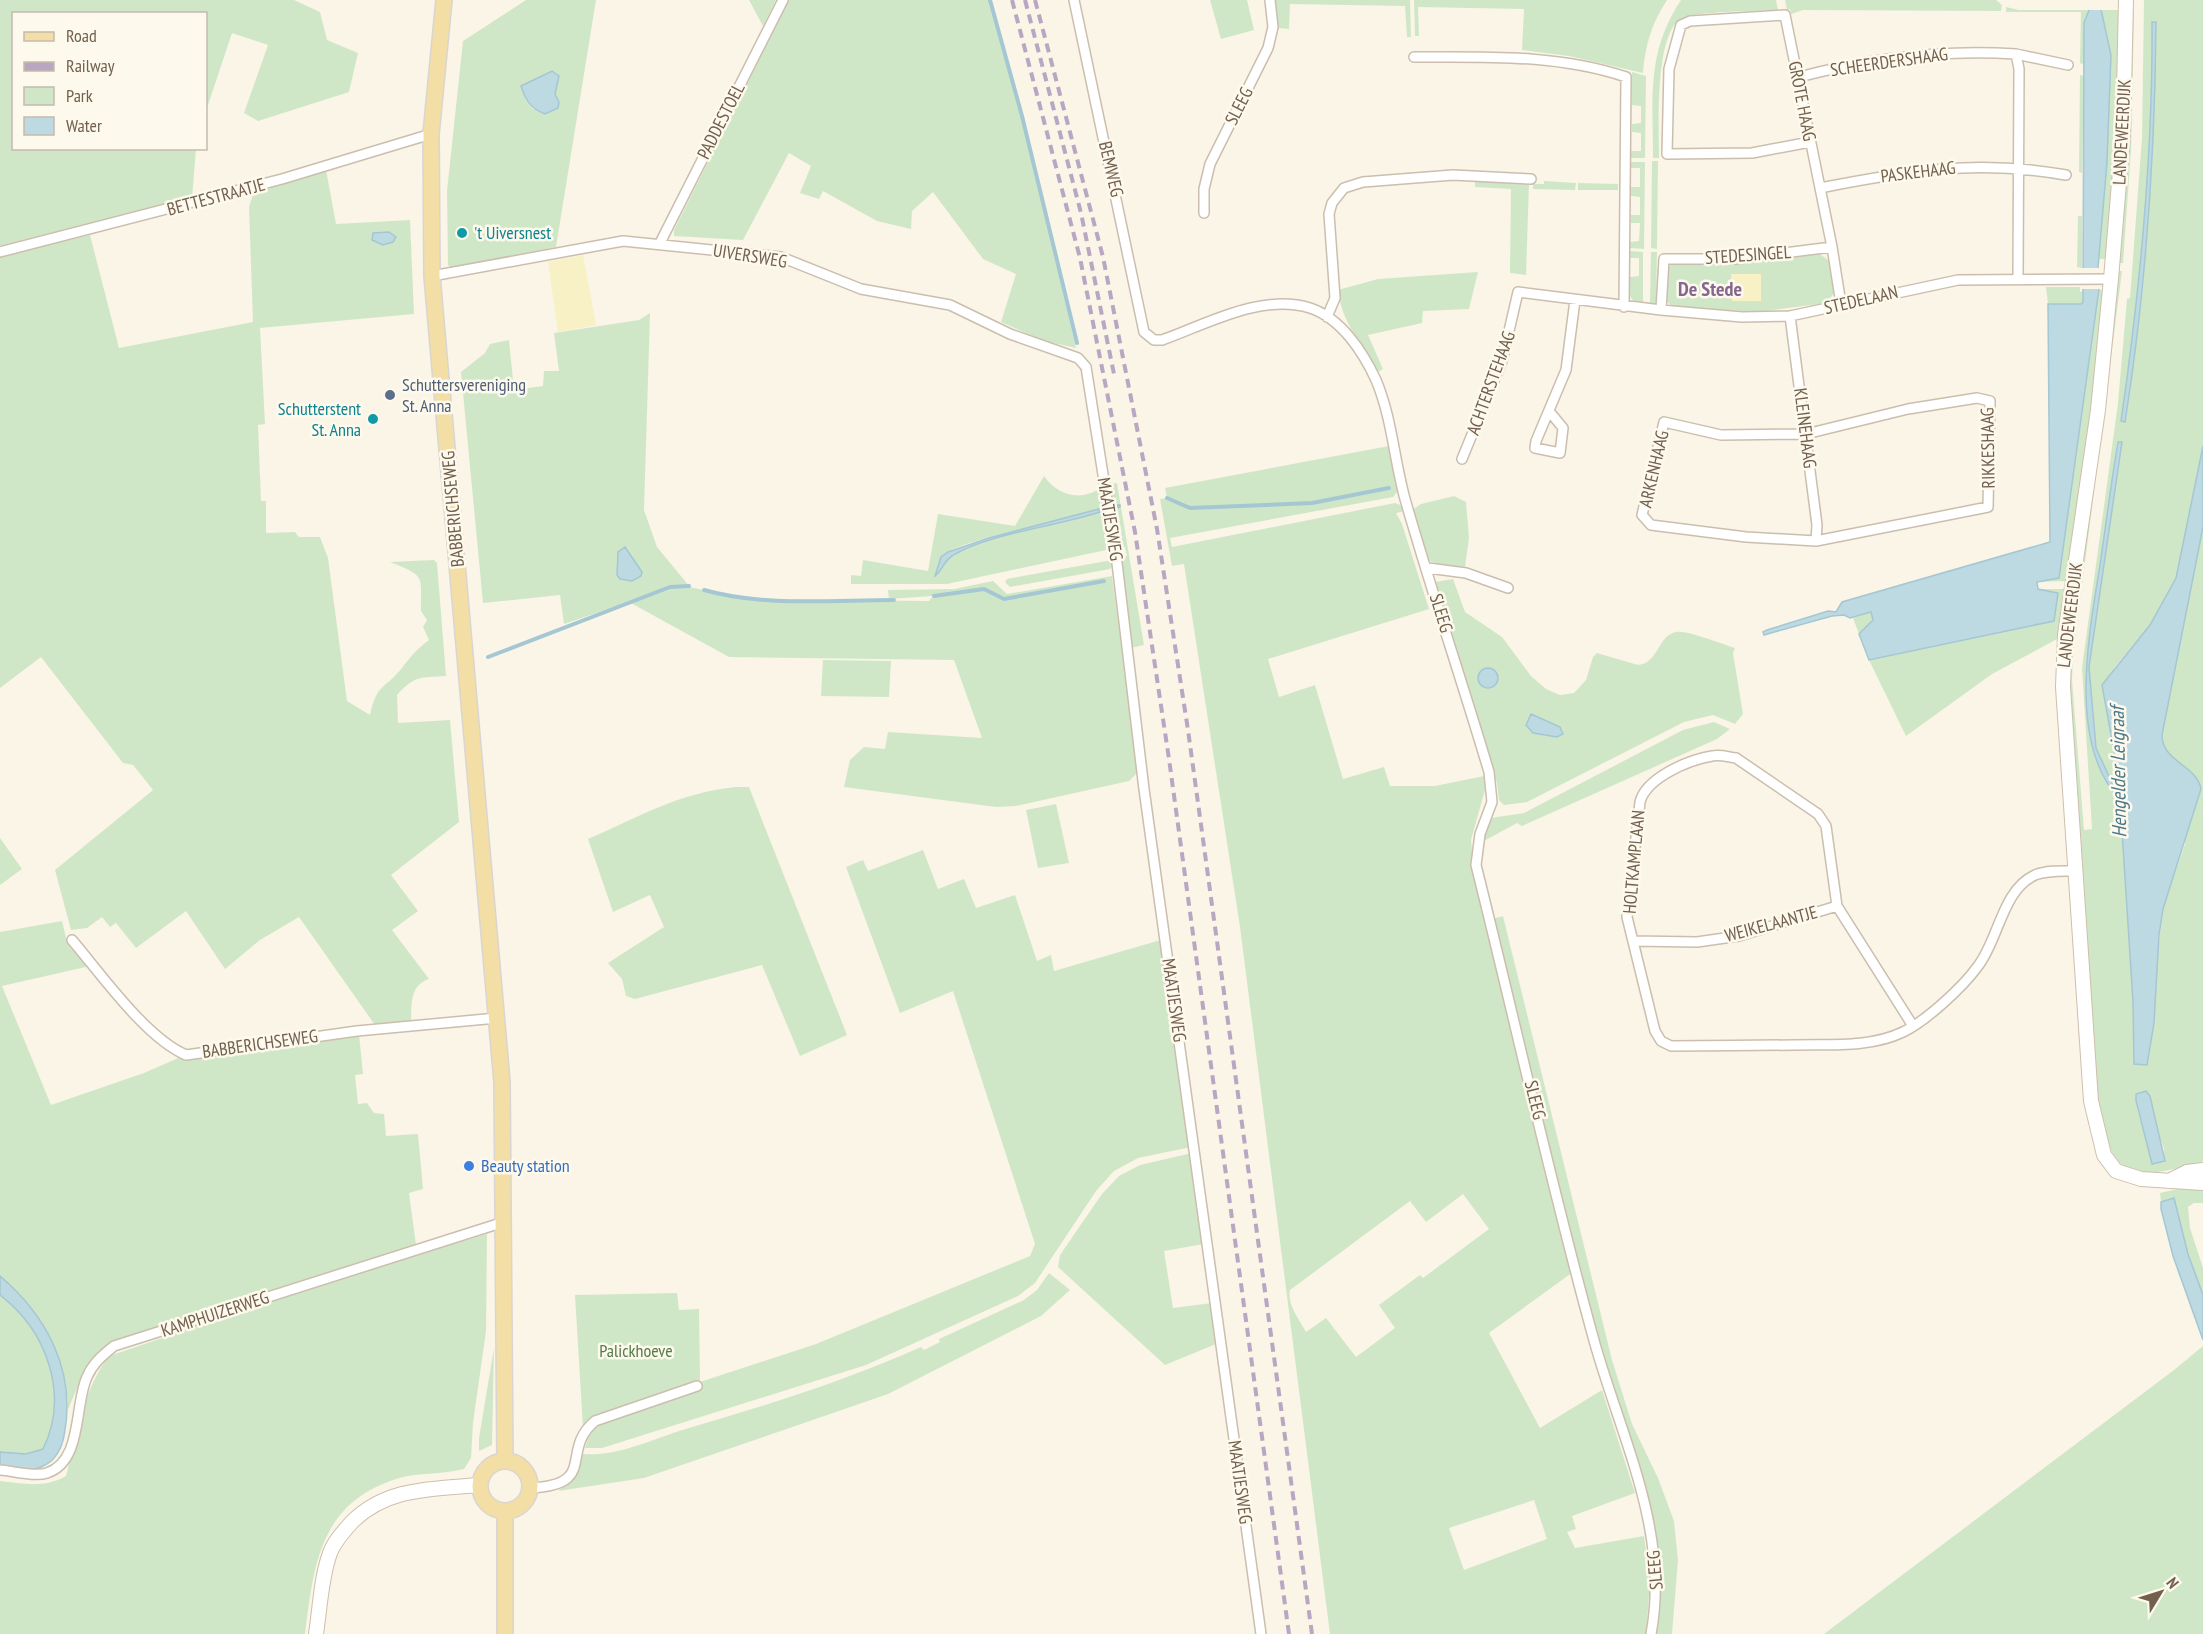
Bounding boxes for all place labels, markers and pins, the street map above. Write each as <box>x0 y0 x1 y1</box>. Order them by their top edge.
place label: 't Uiversnest <box>474 221 551 244</box>
marker: 't Uiversnest <box>455 226 469 240</box>
place label: Schuttersvereniging St. Anna <box>402 373 526 417</box>
marker: Schuttersvereniging St. Anna <box>383 388 397 402</box>
place label: Schutterstent St. Anna <box>278 397 361 441</box>
marker: Schutterstent St. Anna <box>366 412 380 426</box>
place label: Beauty station <box>481 1154 570 1177</box>
marker: Beauty station <box>462 1159 476 1173</box>

